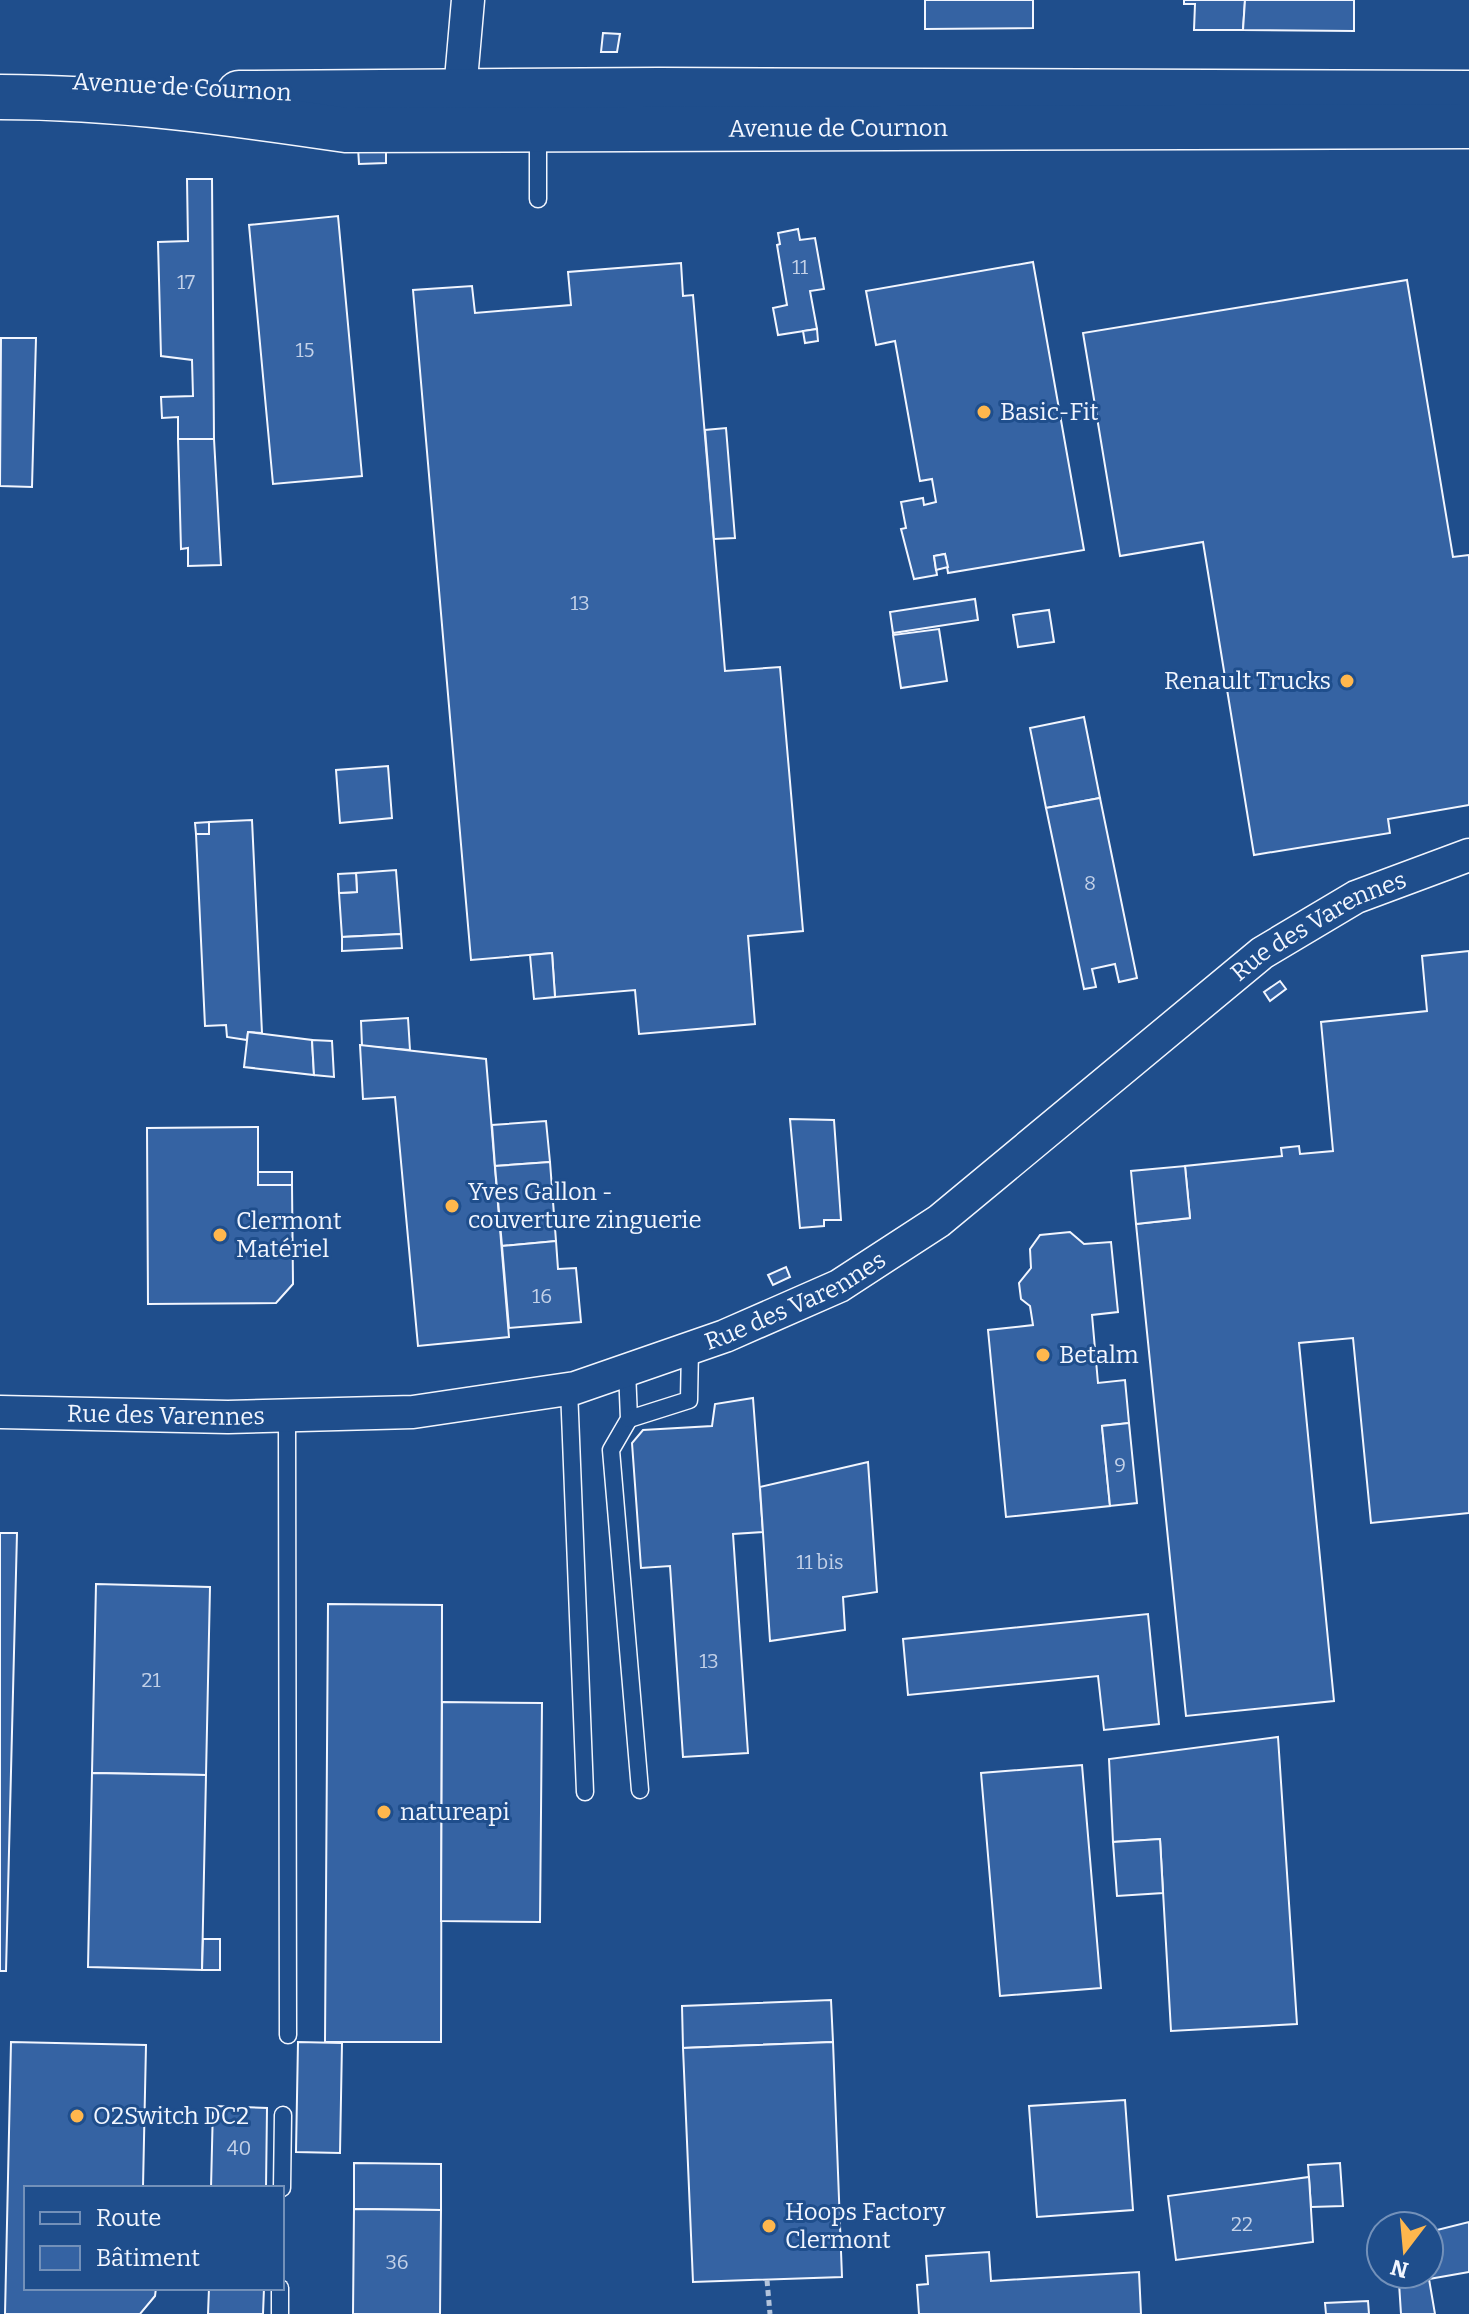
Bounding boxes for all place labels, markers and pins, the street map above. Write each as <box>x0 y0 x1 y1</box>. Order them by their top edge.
place label: Basic-Fit <box>1000 398 1099 426</box>
marker: Basic-Fit <box>975 403 993 421</box>
place label: Renault Trucks <box>1164 667 1331 695</box>
marker: Renault Trucks <box>1338 672 1356 690</box>
place label: Yves Gallon - couverture zinguerie <box>468 1178 702 1234</box>
marker: Yves Gallon - couverture zinguerie <box>443 1197 461 1215</box>
place label: Clermont Matériel <box>236 1207 342 1263</box>
marker: Clermont Matériel <box>211 1226 229 1244</box>
place label: Betalm <box>1059 1341 1139 1369</box>
marker: Betalm <box>1034 1346 1052 1364</box>
place label: natureapi <box>400 1798 510 1826</box>
marker: natureapi <box>375 1803 393 1821</box>
place label: O2Switch DC2 <box>93 2102 249 2130</box>
marker: O2Switch DC2 <box>68 2107 86 2125</box>
place label: Hoops Factory Clermont <box>785 2198 946 2254</box>
marker: Hoops Factory Clermont <box>760 2217 778 2235</box>

